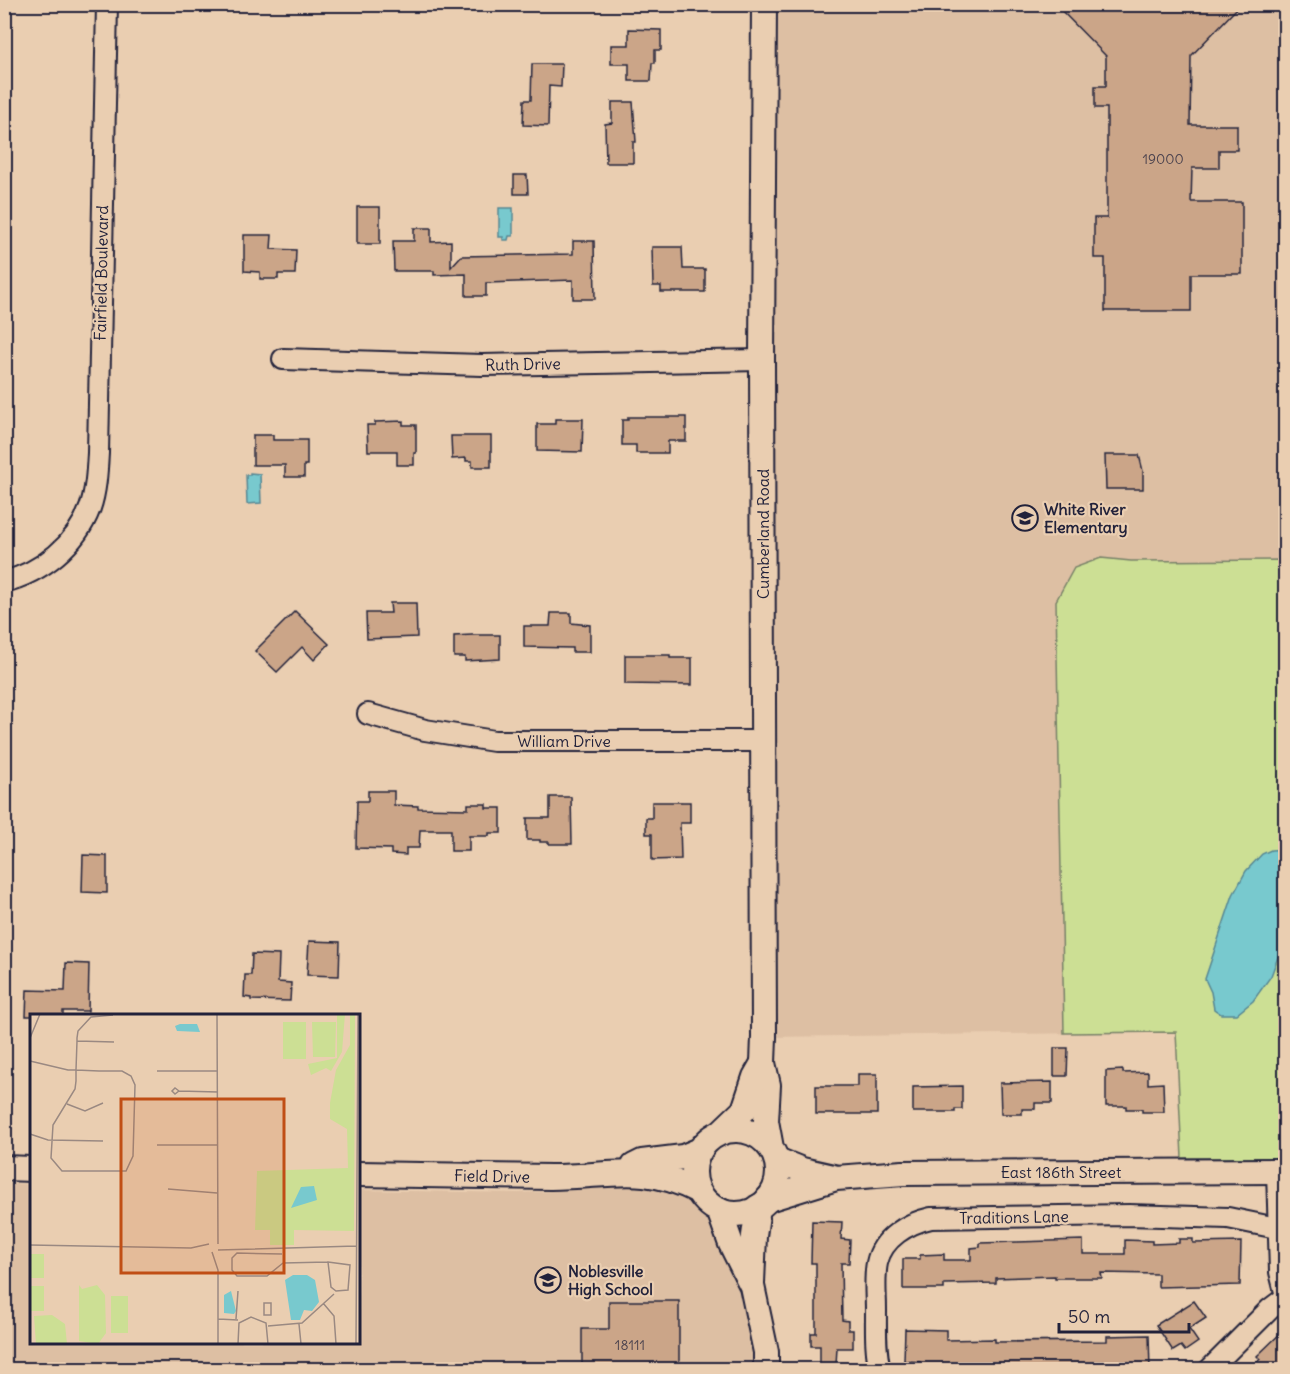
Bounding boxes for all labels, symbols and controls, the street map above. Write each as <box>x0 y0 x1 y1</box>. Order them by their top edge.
house number: 19000 <box>1142 150 1184 168</box>
street label: Fairfield Boulevard <box>90 205 112 341</box>
street label: Ruth Drive <box>485 353 561 375</box>
street label: Cumberland Road <box>753 469 773 599</box>
place label: White River Elementary <box>1044 499 1128 538</box>
school or university icon: White River Elementary <box>1010 503 1040 533</box>
street label: William Drive <box>517 731 611 751</box>
inset map <box>30 1014 360 1344</box>
street label: East 186th Street <box>1001 1162 1122 1182</box>
street label: Field Drive <box>454 1165 530 1187</box>
street label: Traditions Lane <box>959 1206 1069 1228</box>
place label: Noblesville High School <box>568 1261 653 1300</box>
school or university icon: Noblesville High School <box>533 1265 563 1295</box>
scale bar <box>1059 1296 1190 1334</box>
text: 50 m <box>1068 1305 1110 1328</box>
house number: 18111 <box>615 1336 645 1354</box>

